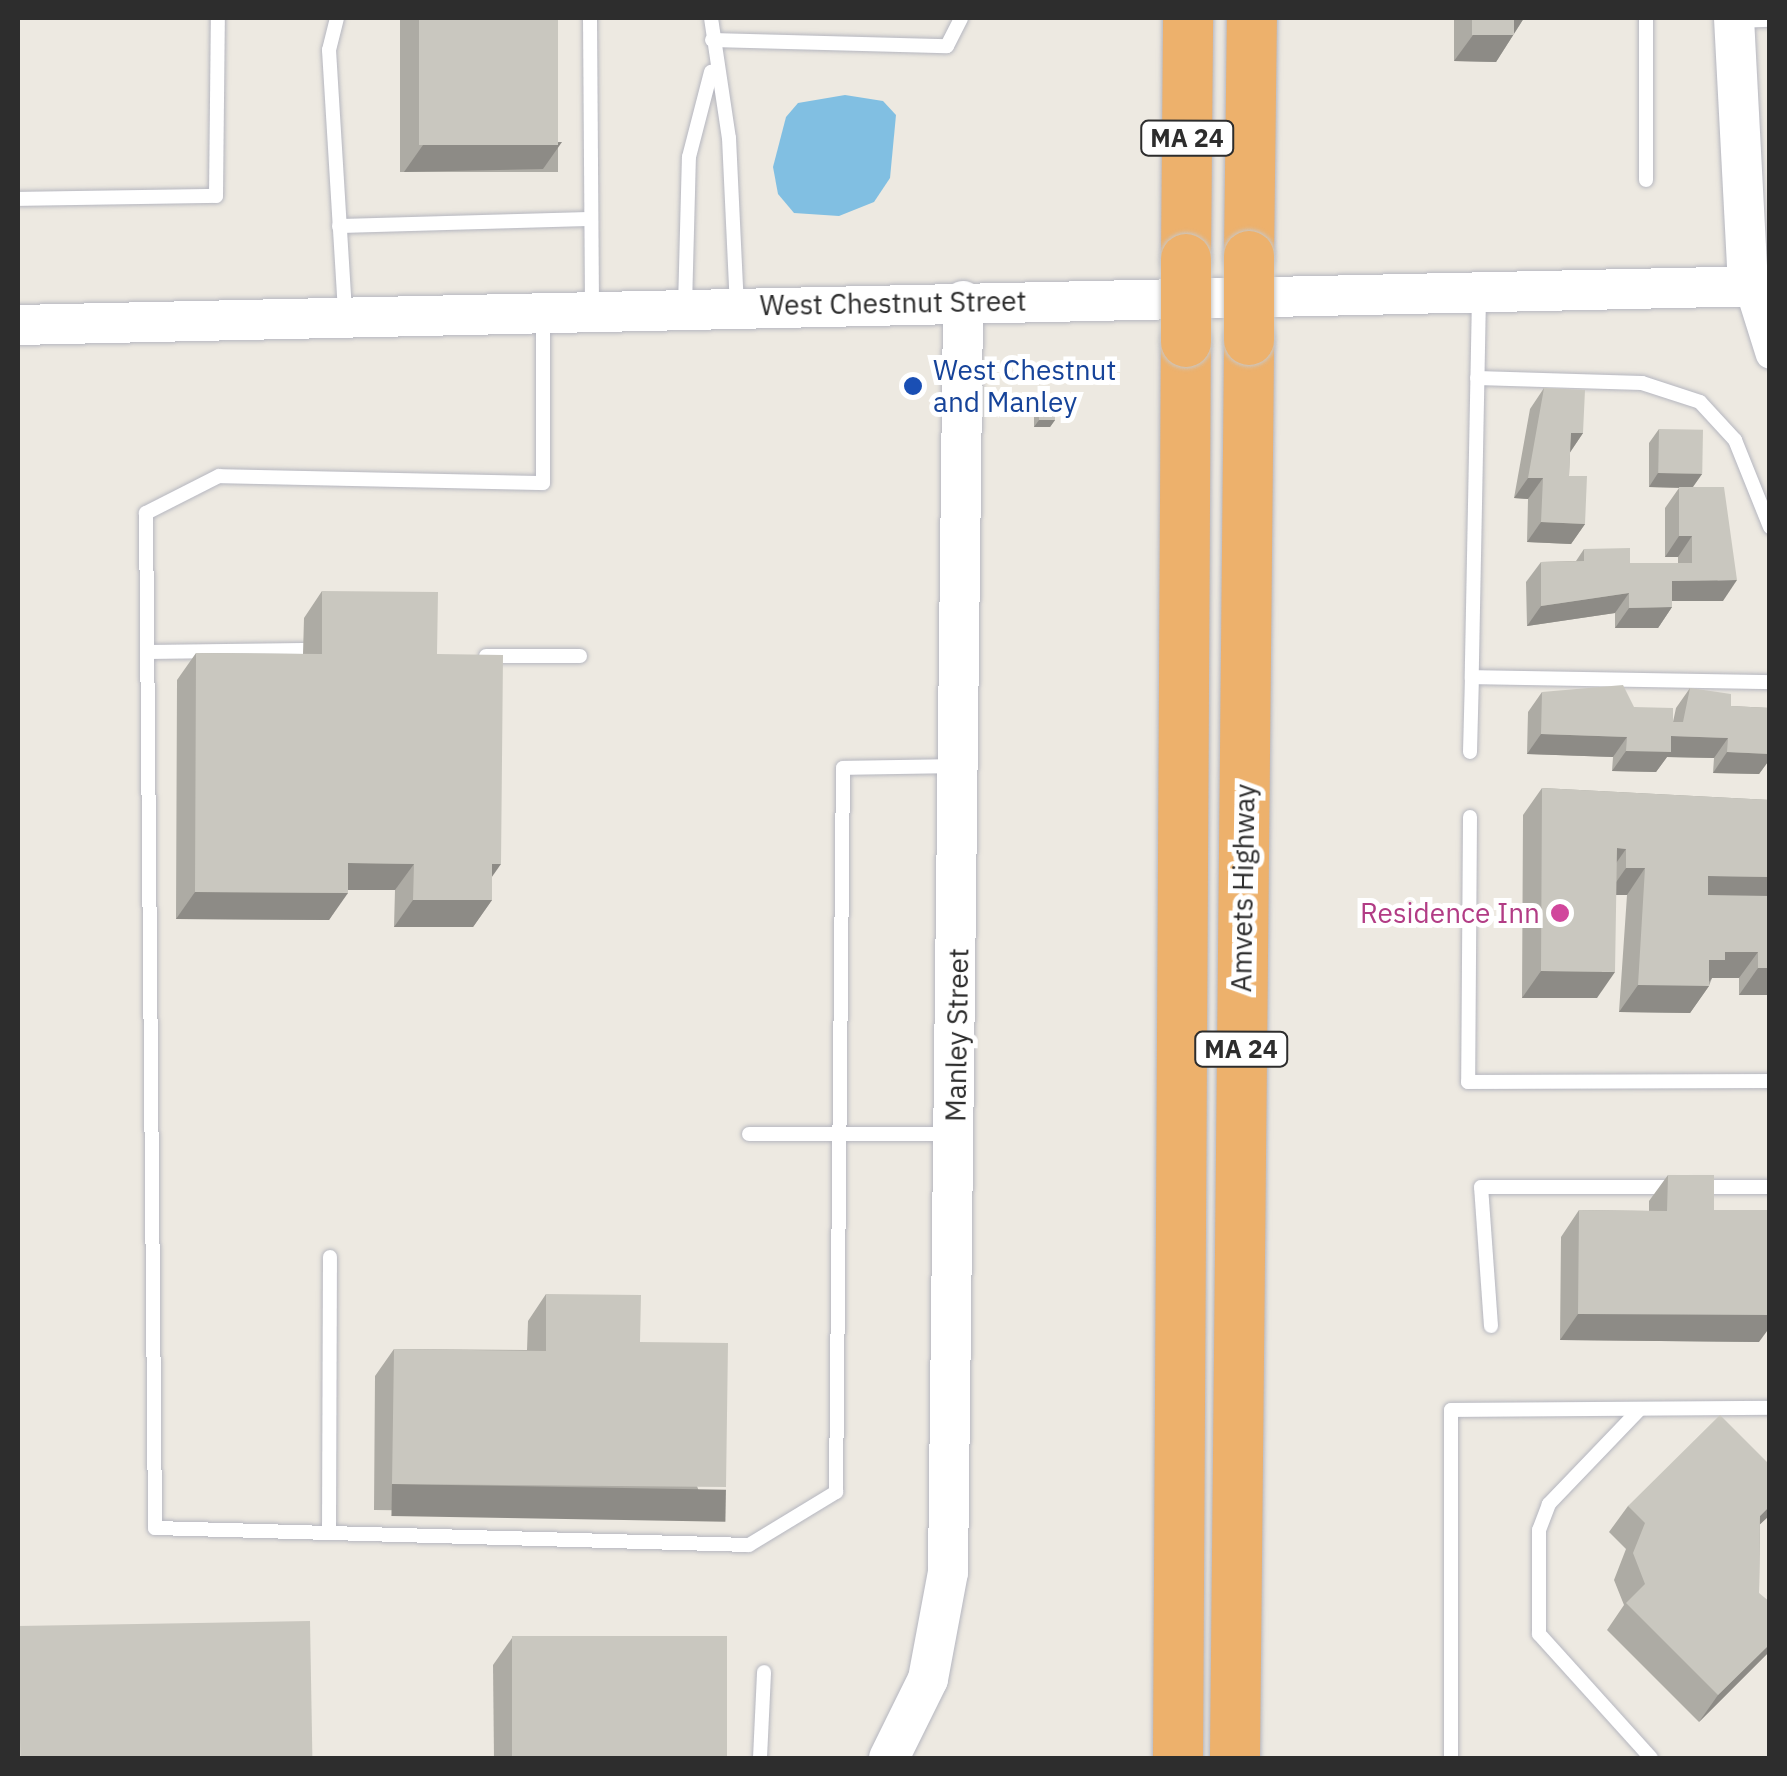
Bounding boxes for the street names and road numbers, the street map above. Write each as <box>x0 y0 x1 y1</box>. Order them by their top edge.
road number: MA 24 <box>1140 118 1234 158</box>
street label: West Chestnut Street <box>759 284 1027 322</box>
street label: Amvets Highway <box>1224 783 1262 993</box>
street label: Manley Street <box>939 948 975 1122</box>
road number: MA 24 <box>1194 1029 1288 1069</box>

